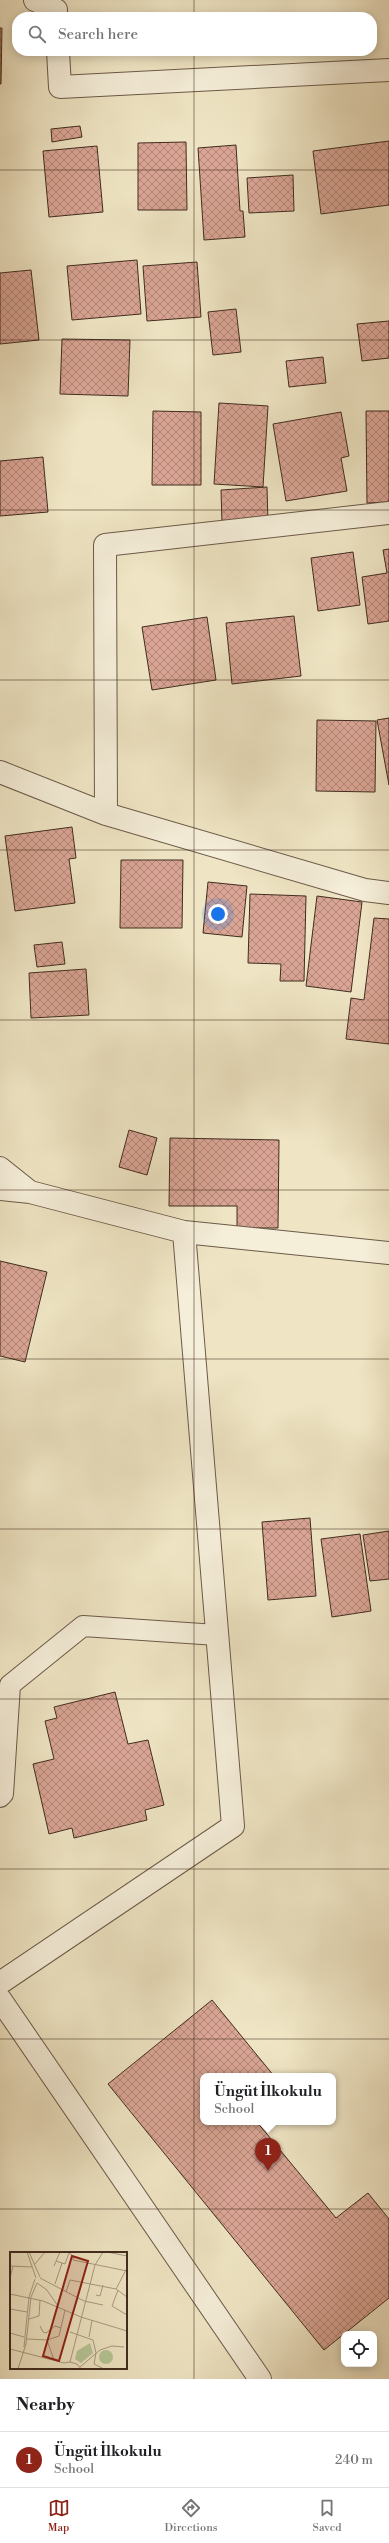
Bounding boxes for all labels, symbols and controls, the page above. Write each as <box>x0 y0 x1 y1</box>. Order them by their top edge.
search box <box>12 12 377 56</box>
icon: search <box>26 23 48 45</box>
text: Search here <box>58 25 138 44</box>
your location <box>208 904 228 924</box>
popup <box>200 2073 336 2125</box>
text: Üngüt İlkokulu <box>214 2082 322 2101</box>
text: School <box>214 2101 254 2117</box>
pin: 1 <box>255 2138 281 2171</box>
inset map <box>10 2252 127 2369</box>
map controls <box>341 2331 377 2367</box>
button: locate <box>341 2331 377 2367</box>
text: Nearby <box>16 2394 75 2416</box>
text: Üngüt İlkokulu <box>54 2442 162 2461</box>
text: 1 <box>26 2452 32 2468</box>
text: 240 m <box>335 2452 373 2468</box>
text: School <box>54 2461 94 2477</box>
tab: Map <box>48 2497 70 2535</box>
tab: Directions <box>165 2497 218 2535</box>
tab: Saved <box>313 2497 341 2535</box>

